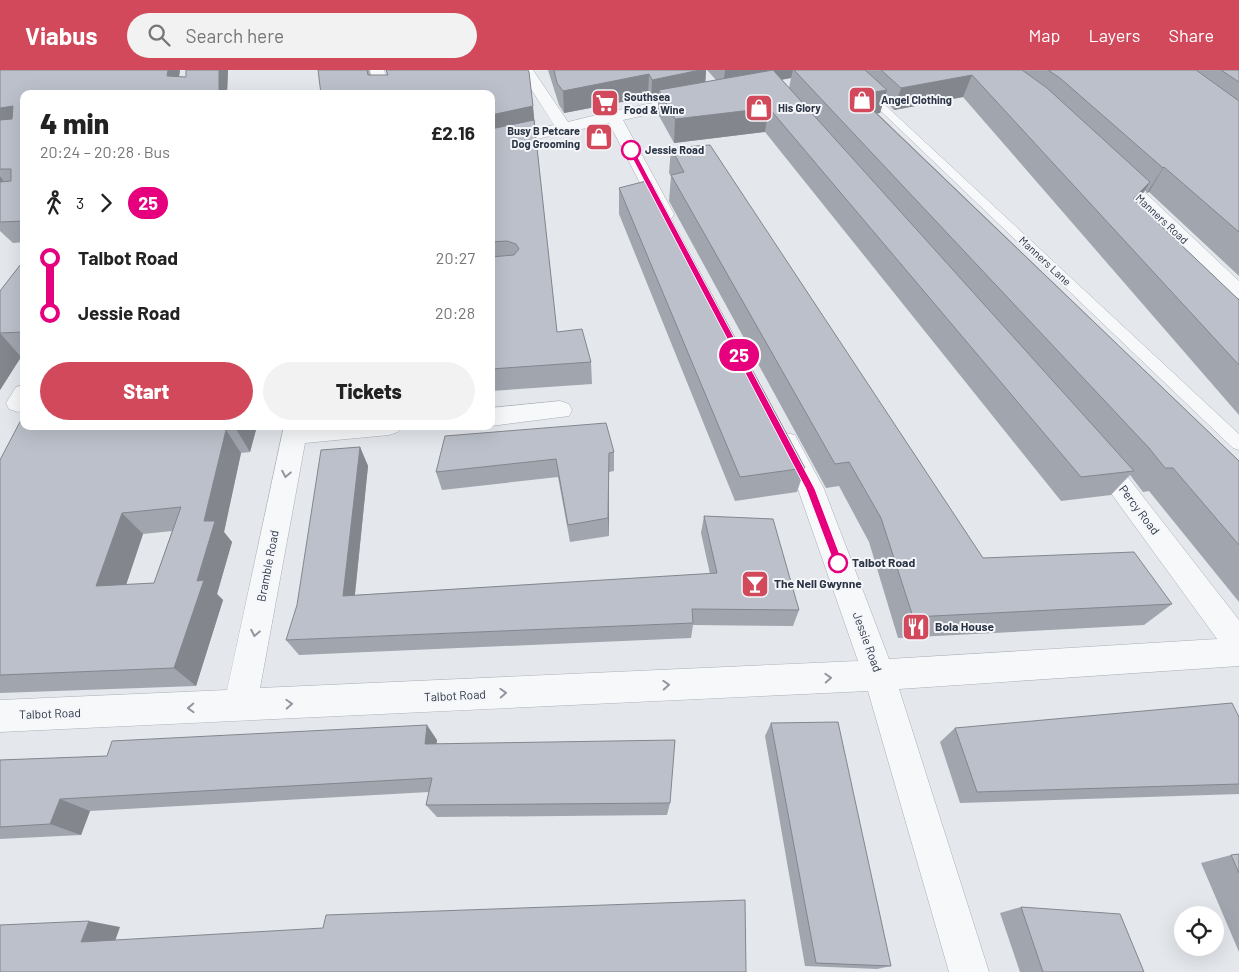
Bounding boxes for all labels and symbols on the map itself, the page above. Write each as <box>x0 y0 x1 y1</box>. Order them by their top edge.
shop icon: Angel Clothing <box>847 85 877 115</box>
supermarket icon: Southsea Food & Wine <box>590 88 620 118</box>
place label: Southsea Food & Wine <box>624 90 685 116</box>
shop icon: His Glory <box>744 93 774 123</box>
place label: Angel Clothing <box>881 93 952 106</box>
place label: His Glory <box>778 101 821 114</box>
shop icon: Busy B Petcare Dog Grooming <box>584 122 614 152</box>
place label: Busy B Petcare Dog Grooming <box>507 124 580 150</box>
marker: Jessie Road <box>621 140 641 160</box>
place label: Jessie Road <box>645 143 704 156</box>
street label: Manners Road <box>1133 191 1191 246</box>
street label: Manners Lane <box>1017 233 1074 288</box>
line badge: 25 <box>716 339 762 371</box>
one-way arrow <box>282 470 292 478</box>
street label: Percy Road <box>1117 482 1163 537</box>
street label: Bramble Road <box>253 529 281 603</box>
marker: Talbot Road <box>828 553 848 573</box>
place label: Talbot Road <box>852 555 915 569</box>
bar icon: The Nell Gwynne <box>740 569 770 599</box>
place label: The Nell Gwynne <box>774 576 862 590</box>
street label: Jessie Road <box>851 610 885 674</box>
restaurant icon: Bola House <box>901 612 931 642</box>
place label: Bola House <box>935 619 995 633</box>
one-way arrow <box>250 629 260 638</box>
one-way arrow <box>824 672 832 683</box>
one-way arrow <box>662 680 670 691</box>
street label: Talbot Road <box>424 686 486 704</box>
one-way arrow <box>500 688 508 699</box>
one-way arrow <box>285 698 293 709</box>
one-way arrow <box>187 703 195 714</box>
street label: Talbot Road <box>19 705 81 721</box>

